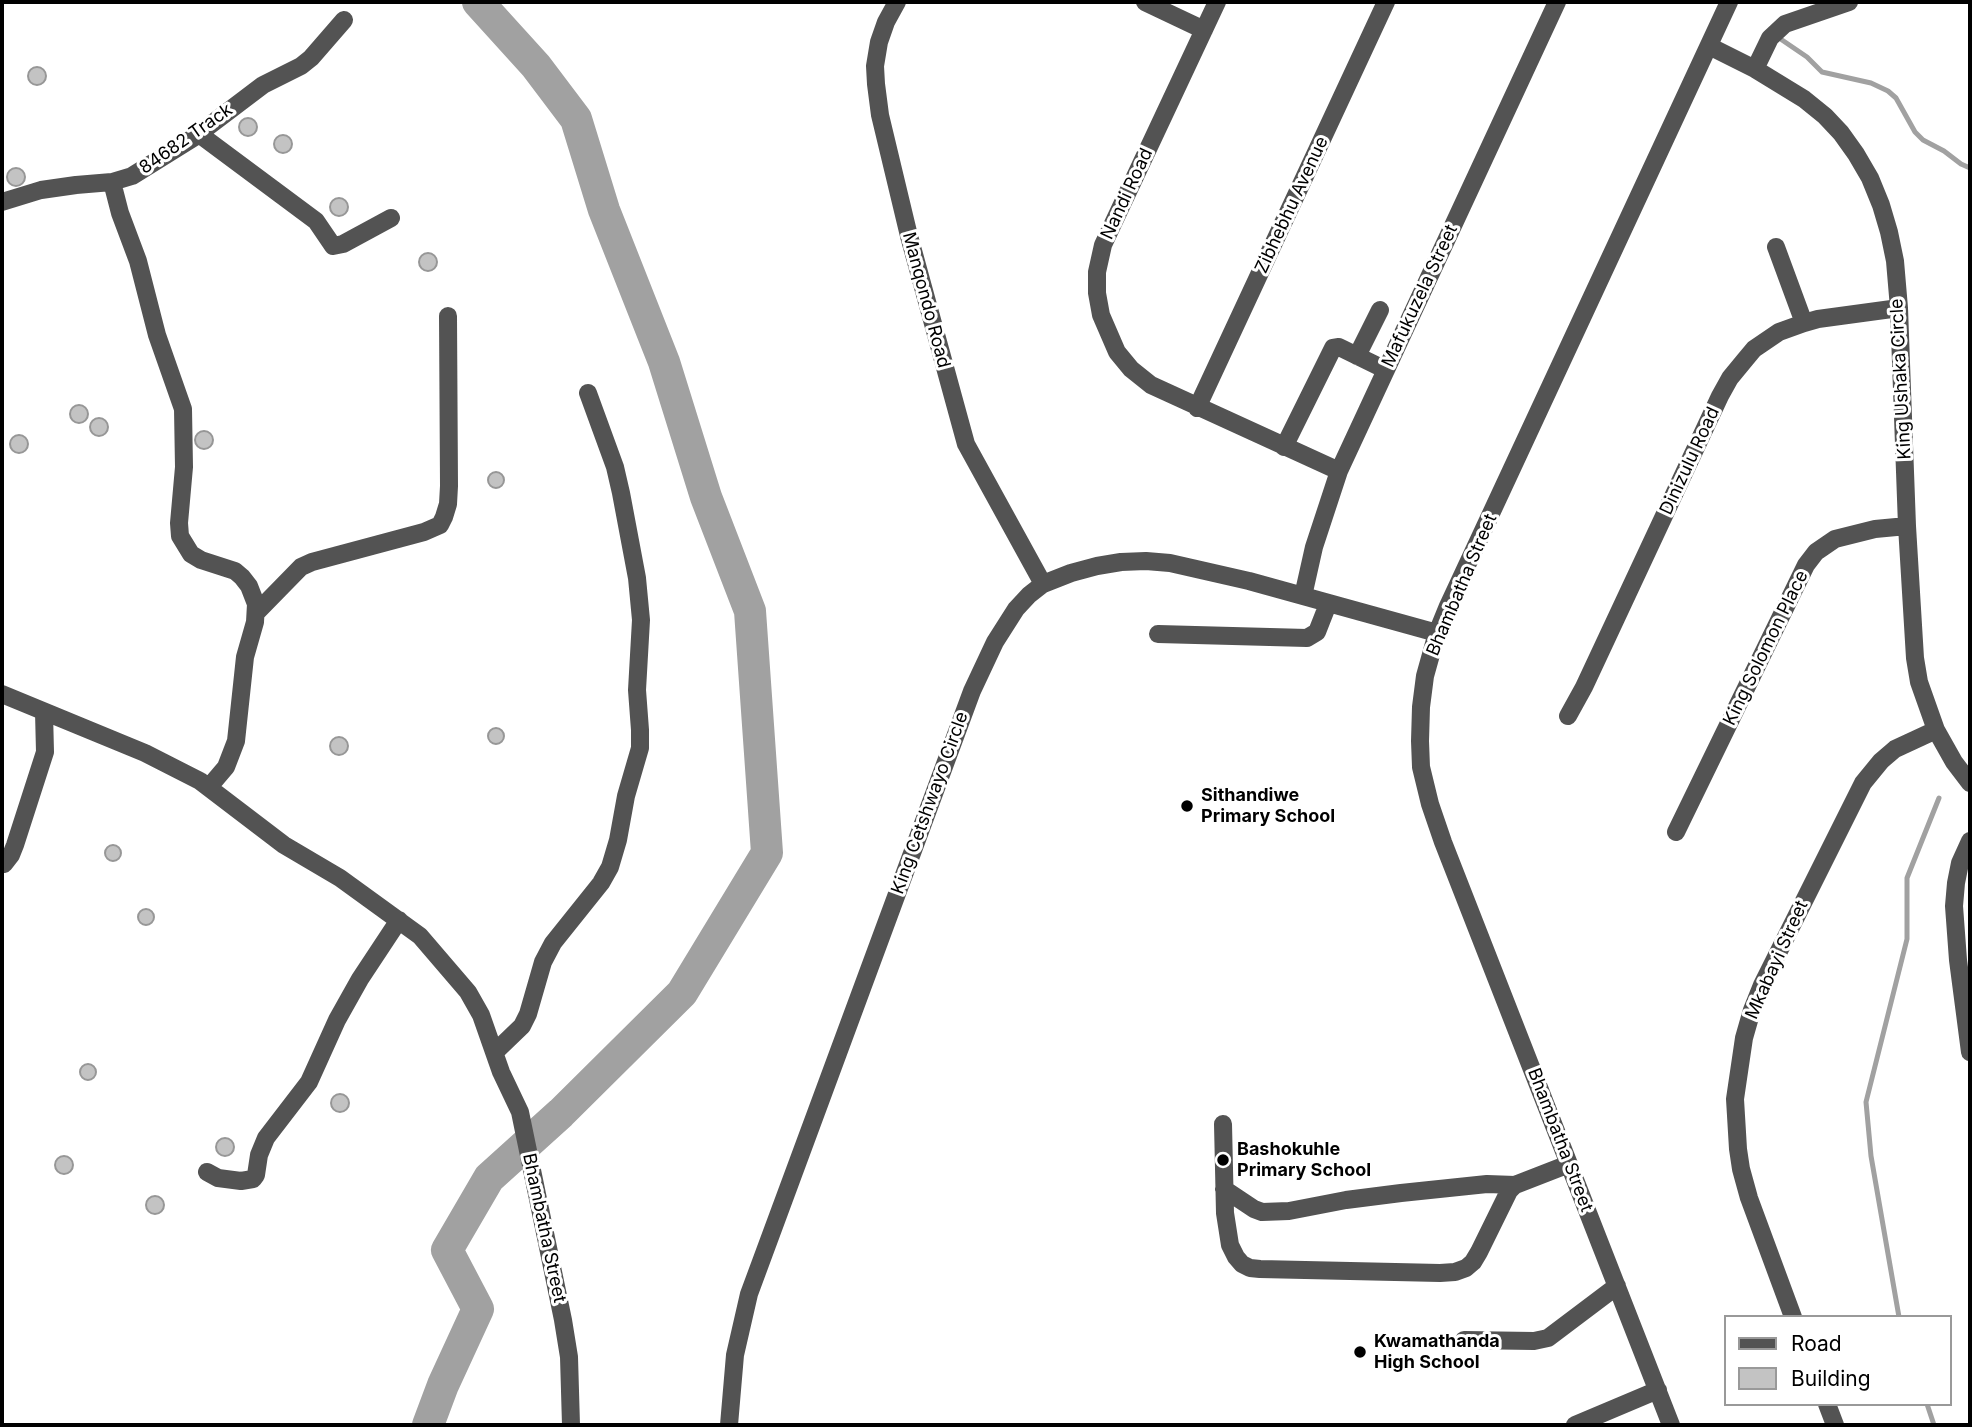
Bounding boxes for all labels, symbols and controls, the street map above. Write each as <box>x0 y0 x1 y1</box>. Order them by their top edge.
street label: 84682 Track <box>135 99 237 179</box>
street label: Zibhebhu Avenue <box>1251 133 1333 277</box>
street label: Nandi Road <box>1096 145 1158 243</box>
street label: Mafukuzela Street <box>1378 221 1462 371</box>
street label: Manqondo Road <box>897 230 955 370</box>
street label: King Ushaka Circle <box>1886 298 1916 460</box>
street label: Dinizulu Road <box>1656 404 1724 518</box>
street label: Bhambatha Street <box>1422 511 1502 659</box>
street label: King Solomon Place <box>1719 567 1813 729</box>
street label: King Cetshwayo Circle <box>887 709 973 897</box>
place label: Sithandiwe Primary School <box>1201 785 1335 828</box>
marker: Sithandiwe Primary School <box>1179 798 1195 814</box>
street label: Mkabayi Street <box>1741 897 1813 1023</box>
street label: Bhambatha Street <box>1523 1065 1597 1215</box>
place label: Bashokuhle Primary School <box>1237 1139 1371 1182</box>
street label: Bhambatha Street <box>518 1151 570 1305</box>
marker: Bashokuhle Primary School <box>1215 1152 1231 1168</box>
legend <box>1724 1315 1951 1406</box>
place label: Kwamathanda High School <box>1374 1331 1500 1374</box>
text: Road <box>1791 1331 1842 1356</box>
marker: Kwamathanda High School <box>1352 1344 1368 1360</box>
text: Building <box>1791 1366 1871 1391</box>

